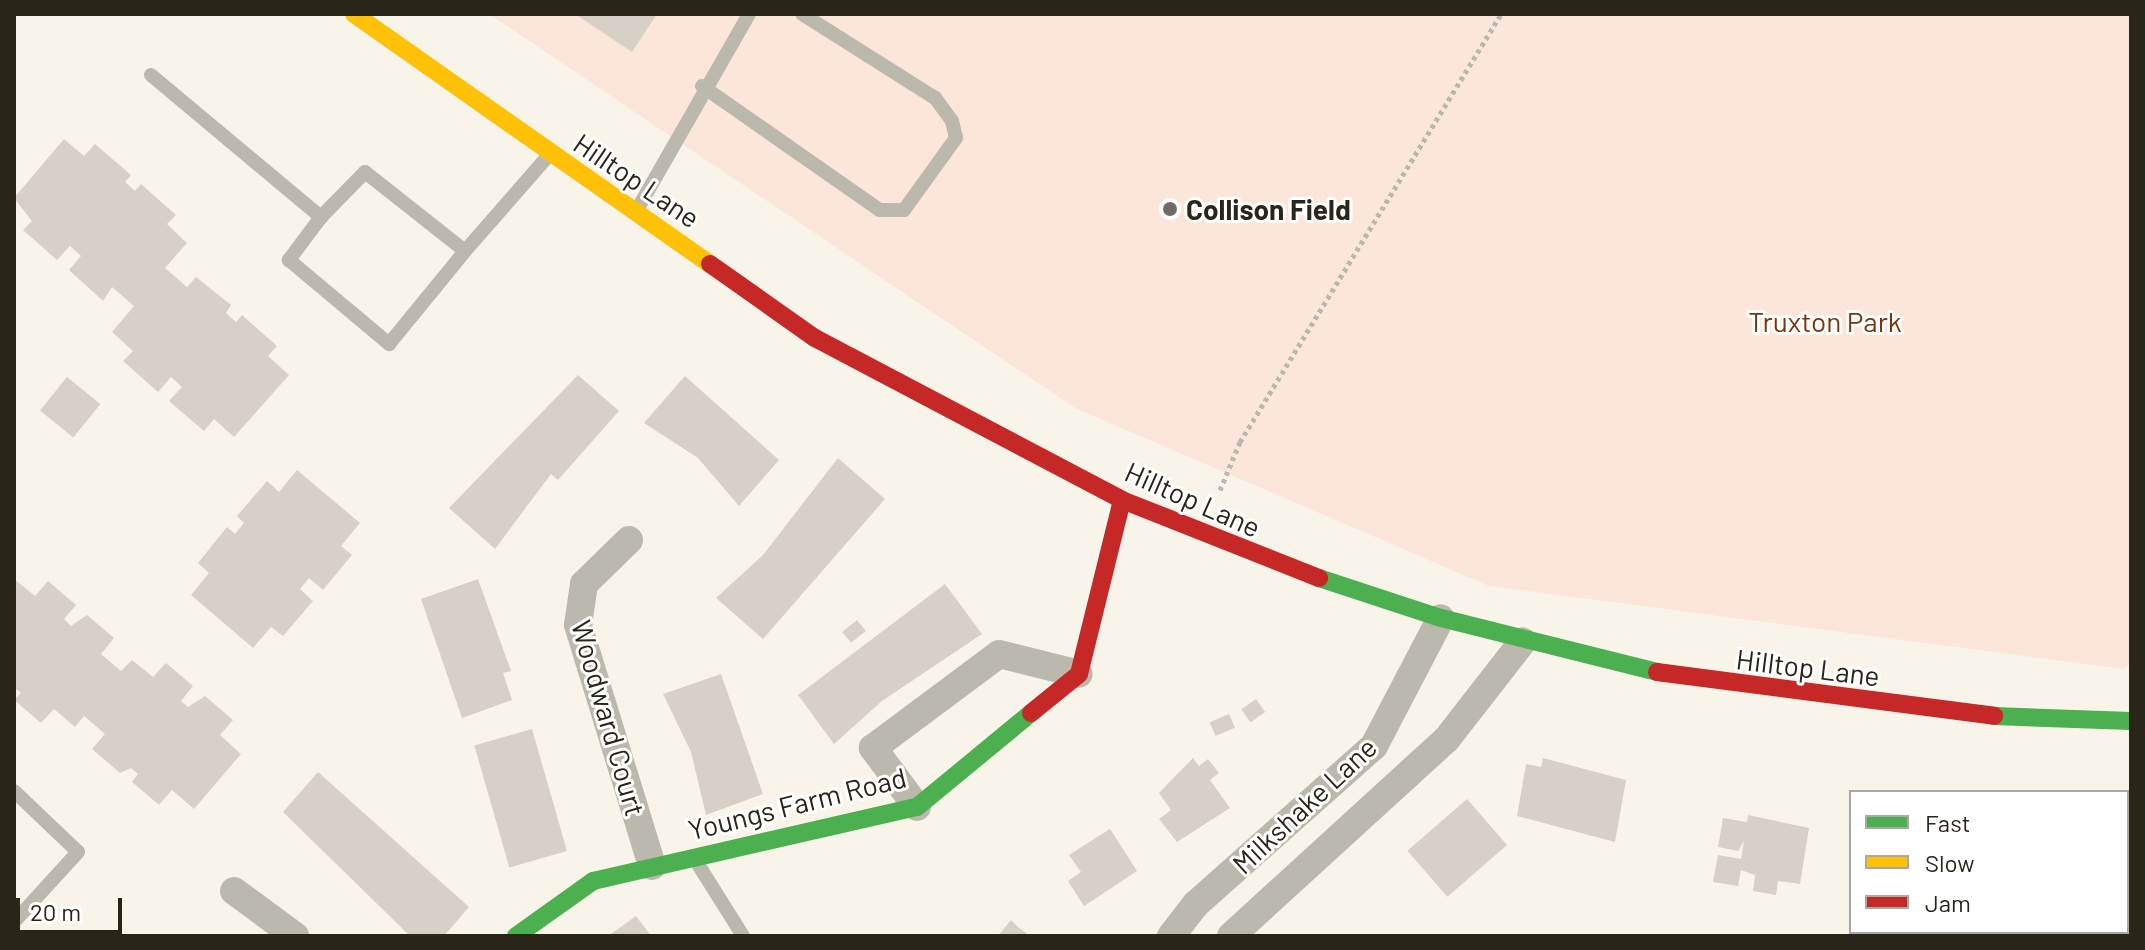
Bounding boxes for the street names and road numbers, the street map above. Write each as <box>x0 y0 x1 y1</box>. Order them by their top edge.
street label: Hilltop Lane <box>568 126 706 234</box>
street label: Hilltop Lane <box>1120 454 1266 544</box>
street label: Woodward Court <box>565 616 653 820</box>
street label: Hilltop Lane <box>1734 642 1882 692</box>
street label: Milkshake Lane <box>1225 730 1383 880</box>
street label: Youngs Farm Road <box>684 760 910 846</box>

